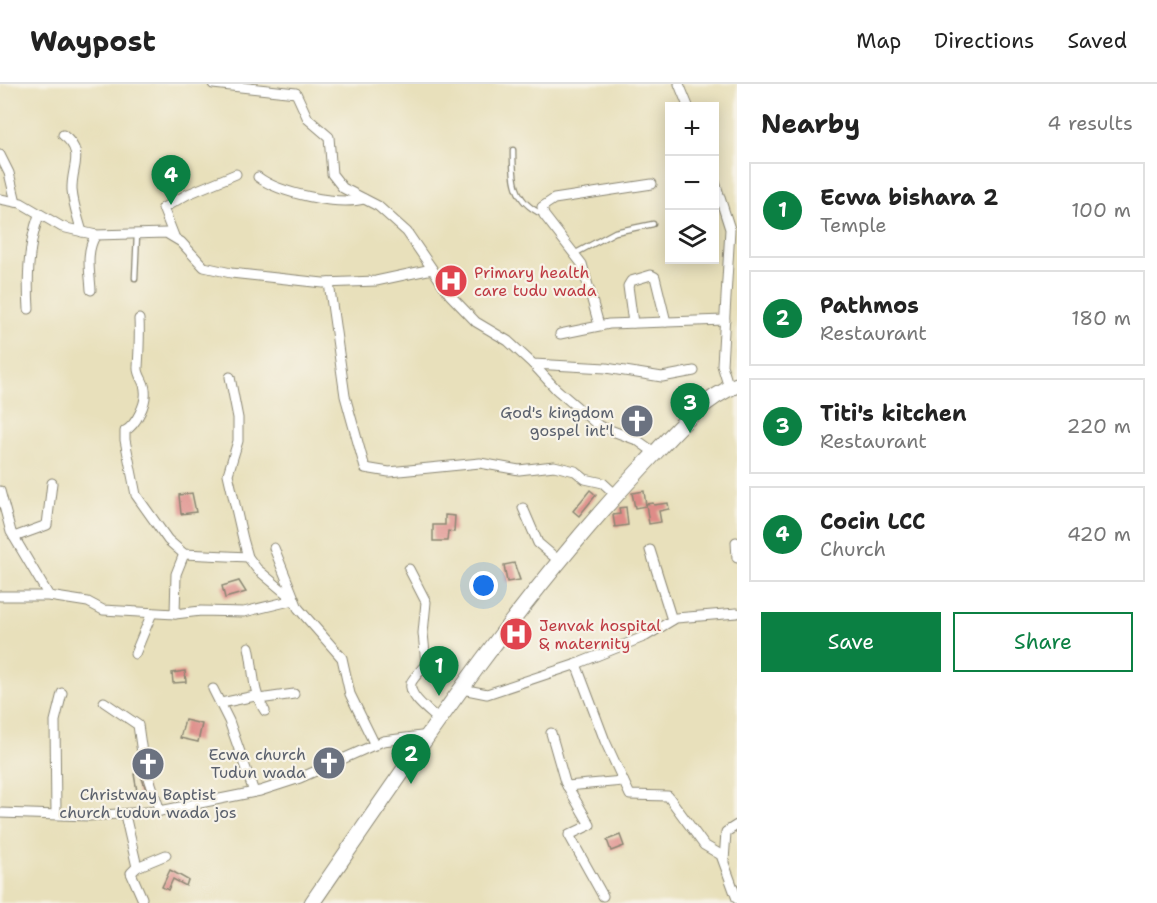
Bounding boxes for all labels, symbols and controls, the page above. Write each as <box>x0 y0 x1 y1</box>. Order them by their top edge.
text: Waypost <box>30 22 156 60</box>
text: Map <box>856 27 901 55</box>
text: Directions <box>934 27 1034 55</box>
text: Saved <box>1067 27 1127 55</box>
map controls <box>665 102 719 264</box>
button: + <box>665 102 719 156</box>
text: Nearby <box>761 106 860 141</box>
text: 4 results <box>1047 110 1133 136</box>
pin: 4 <box>152 156 190 205</box>
button: − <box>665 156 719 210</box>
text: Ecwa bishara 2 <box>820 183 998 212</box>
text: 1 <box>778 197 787 223</box>
text: 100 m <box>1071 197 1131 223</box>
button: layers <box>665 210 719 264</box>
text: Temple <box>820 212 887 238</box>
place label: Primary health care tudu wada <box>474 262 597 301</box>
hospital icon: Primary health care tudu wada <box>433 263 469 299</box>
text: Pathmos <box>820 291 919 320</box>
text: 2 <box>776 305 790 331</box>
text: 180 m <box>1071 305 1131 331</box>
text: Restaurant <box>820 320 927 346</box>
pin: 3 <box>670 384 710 433</box>
text: Titi's kitchen <box>820 399 967 428</box>
place label: God's kingdom gospel int'l <box>500 402 614 441</box>
church icon: God's kingdom gospel int'l <box>619 403 655 439</box>
text: 3 <box>776 413 790 439</box>
text: 220 m <box>1067 413 1131 439</box>
text: Restaurant <box>820 428 927 454</box>
text: Cocin LCC <box>820 507 926 536</box>
text: 4 <box>776 521 790 547</box>
text: 420 m <box>1067 521 1131 547</box>
text: Church <box>820 536 886 562</box>
your location <box>469 571 498 600</box>
button: Save <box>761 612 941 672</box>
button: Share <box>953 612 1133 672</box>
place label: Jenvak hospital & maternity <box>539 615 661 654</box>
hospital icon: Jenvak hospital & maternity <box>498 616 534 652</box>
pin: 1 <box>420 646 458 696</box>
pin: 2 <box>392 734 430 784</box>
place label: Ecwa church Tudun wada <box>208 744 306 783</box>
church icon: Ecwa church Tudun wada <box>311 745 347 781</box>
church icon: Christway Baptist church tudun wada jos <box>130 746 166 782</box>
place label: Christway Baptist church tudun wada jos <box>59 784 237 823</box>

